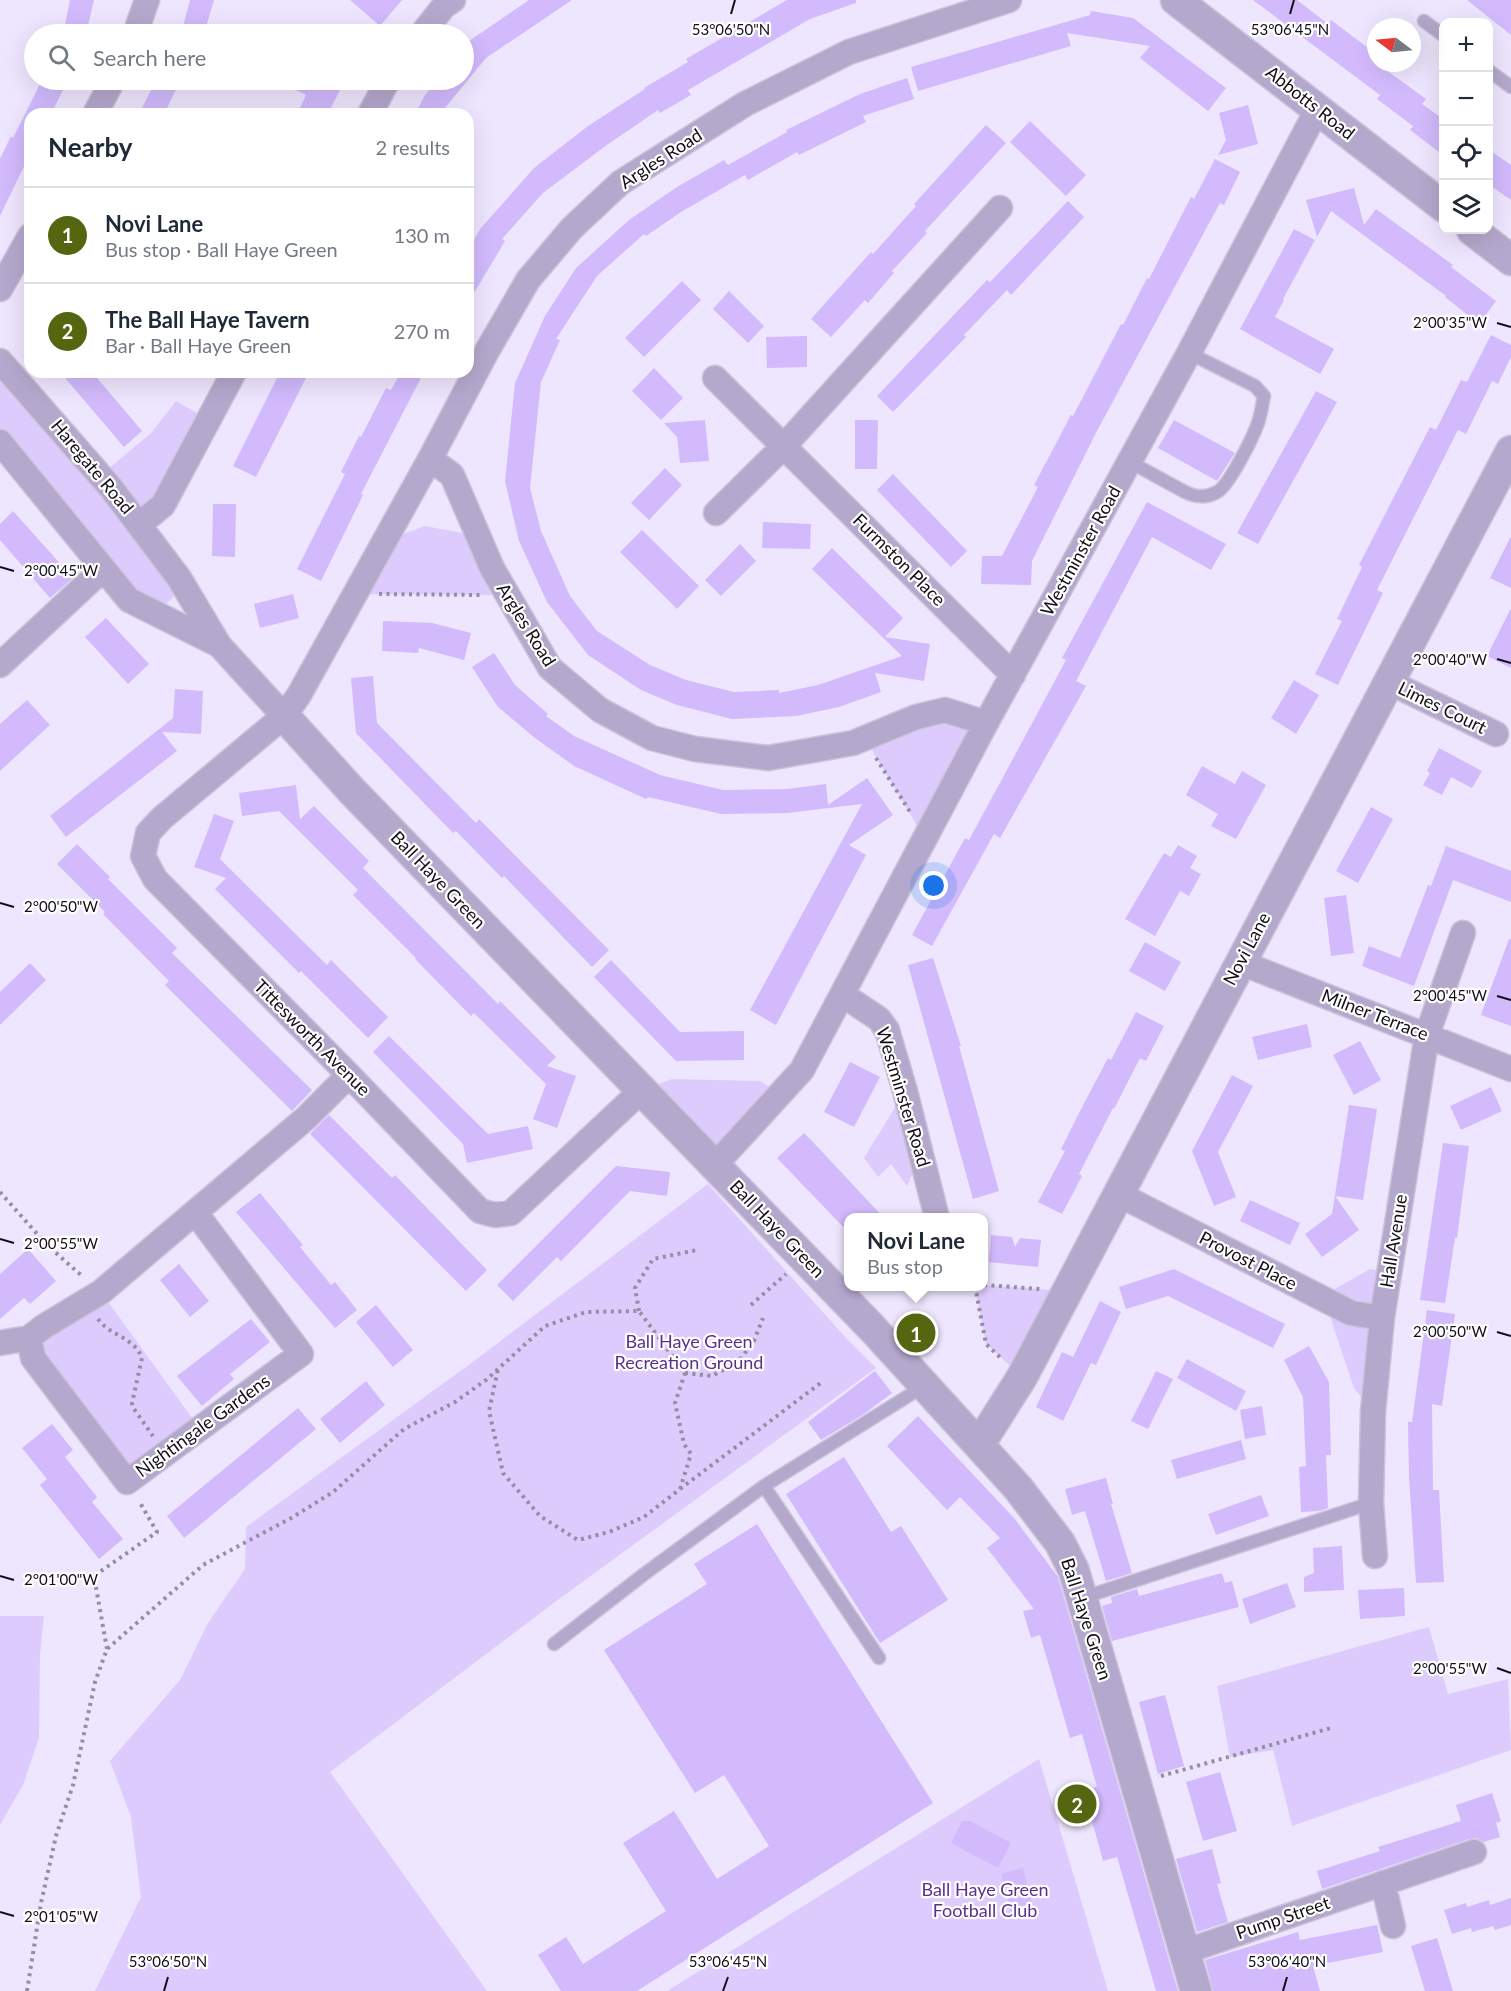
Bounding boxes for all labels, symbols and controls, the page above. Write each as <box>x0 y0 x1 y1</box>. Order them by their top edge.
north arrow <box>1367 18 1421 72</box>
map controls <box>1439 18 1493 234</box>
button: + <box>1439 18 1493 72</box>
text: 53°06'50"N <box>692 20 770 38</box>
text: 53°06'45"N <box>1251 20 1329 38</box>
search box <box>24 24 474 90</box>
icon: search <box>45 41 78 74</box>
text: Search here <box>93 44 206 71</box>
street label: Abbotts Road <box>1262 61 1360 144</box>
button: − <box>1439 72 1493 126</box>
street label: Argles Road <box>615 123 706 193</box>
button: locate <box>1439 126 1493 180</box>
text: Nearby <box>48 131 133 163</box>
text: 2 results <box>375 135 450 159</box>
button: layers <box>1439 180 1493 234</box>
text: Novi Lane <box>105 210 203 237</box>
text: 1 <box>62 223 73 247</box>
text: 130 m <box>394 223 450 247</box>
text: Bus stop · Ball Haye Green <box>105 237 338 261</box>
text: The Ball Haye Tavern <box>105 306 310 333</box>
text: 2°00'35"W <box>1413 313 1487 331</box>
text: 2 <box>62 319 73 343</box>
text: 270 m <box>394 319 450 343</box>
text: Bar · Ball Haye Green <box>105 333 291 357</box>
street label: Haregate Road <box>47 415 139 518</box>
street label: Westminster Road <box>1035 482 1125 619</box>
street label: Furmston Place <box>849 508 951 610</box>
text: 2°00'45"W <box>24 561 98 579</box>
street label: Argles Road <box>493 579 561 670</box>
text: 2°00'40"W <box>1413 650 1487 668</box>
street label: Limes Court <box>1395 676 1491 738</box>
street label: Ball Haye Green <box>387 826 491 933</box>
your location <box>919 871 948 900</box>
text: 2°00'50"W <box>24 897 98 915</box>
street label: Novi Lane <box>1218 908 1274 989</box>
street label: Tittesworth Avenue <box>250 975 375 1100</box>
street label: Milner Terrace <box>1319 984 1432 1045</box>
text: 2°00'45"W <box>1413 986 1487 1004</box>
street label: Westminster Road <box>872 1024 936 1169</box>
street label: Ball Haye Green <box>726 1175 830 1282</box>
street label: Hall Avenue <box>1375 1192 1411 1289</box>
popup <box>844 1213 988 1291</box>
street label: Provost Place <box>1196 1226 1301 1294</box>
text: Novi Lane <box>867 1227 965 1254</box>
text: 2°00'55"W <box>24 1234 98 1252</box>
text: Bus stop <box>867 1254 943 1278</box>
pin: 1 <box>896 1310 936 1356</box>
text: 2°00'50"W <box>1413 1322 1487 1340</box>
park label: Ball Haye Green Recreation Ground <box>615 1330 763 1373</box>
street label: Nightingale Gardens <box>131 1369 274 1481</box>
street label: Ball Haye Green <box>1057 1555 1117 1683</box>
text: 2°01'00"W <box>24 1570 98 1588</box>
text: 2°00'55"W <box>1413 1659 1487 1677</box>
pin: 2 <box>1058 1782 1096 1826</box>
park label: Ball Haye Green Football Club <box>921 1878 1049 1921</box>
street label: Pump Street <box>1233 1891 1333 1943</box>
text: 2°01'05"W <box>24 1907 98 1925</box>
text: 53°06'50"N <box>129 1952 207 1970</box>
text: 53°06'45"N <box>689 1952 767 1970</box>
text: 53°06'40"N <box>1248 1952 1326 1970</box>

